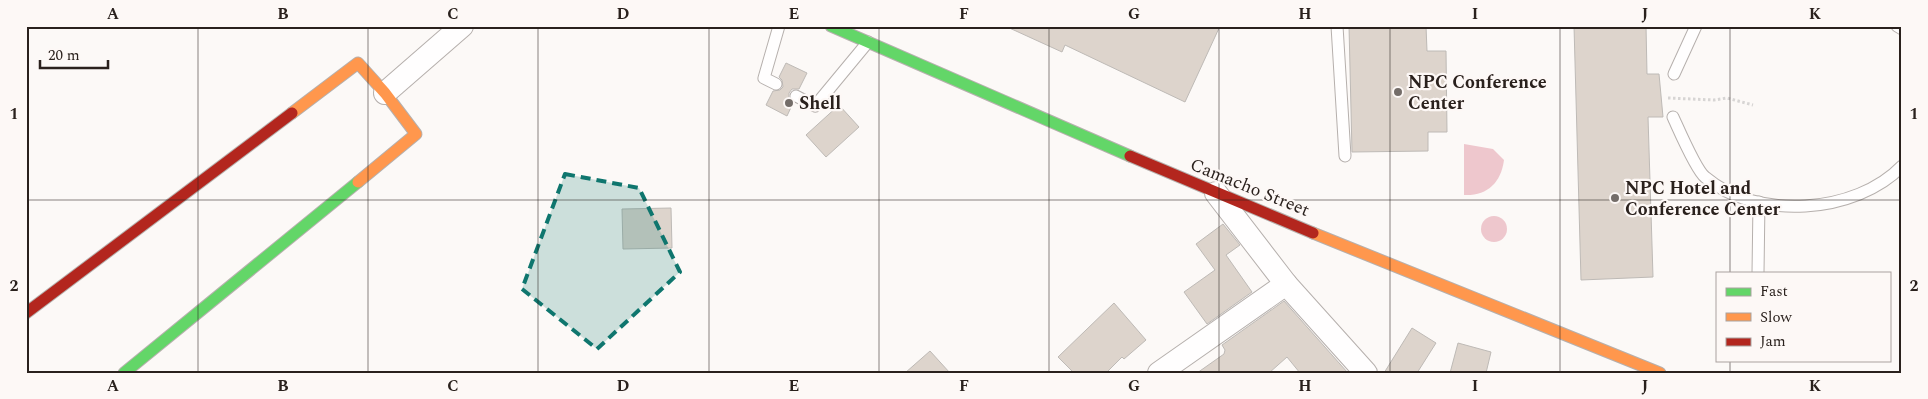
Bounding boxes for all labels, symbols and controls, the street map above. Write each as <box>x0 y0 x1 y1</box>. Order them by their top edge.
text: A <box>107 2 120 26</box>
text: B <box>277 2 289 26</box>
text: C <box>447 2 459 26</box>
text: D <box>617 2 630 26</box>
text: E <box>789 2 799 26</box>
text: F <box>959 2 969 26</box>
text: G <box>1128 2 1140 26</box>
text: H <box>1298 2 1312 26</box>
text: I <box>1472 2 1478 26</box>
text: J <box>1642 2 1649 26</box>
text: K <box>1809 2 1822 26</box>
scale bar <box>40 38 108 70</box>
text: 20 m <box>48 44 80 67</box>
place label: NPC Conference Center <box>1408 69 1547 117</box>
marker: NPC Conference Center <box>1392 86 1404 98</box>
place label: Shell <box>799 90 841 117</box>
marker: Shell <box>783 97 795 109</box>
text: 1 <box>10 102 18 126</box>
text: 1 <box>1910 102 1918 126</box>
street label: Camacho Street <box>1186 151 1314 224</box>
place label: NPC Hotel and Conference Center <box>1625 175 1781 223</box>
marker: NPC Hotel and Conference Center <box>1609 192 1621 204</box>
legend <box>1716 272 1890 362</box>
text: 2 <box>10 274 19 298</box>
text: 2 <box>1910 274 1919 298</box>
text: Fast <box>1760 280 1788 303</box>
text: Slow <box>1760 306 1792 329</box>
text: Jam <box>1760 330 1786 353</box>
text: A <box>107 374 120 398</box>
text: B <box>277 374 289 398</box>
text: C <box>447 374 459 398</box>
text: D <box>617 374 630 398</box>
text: E <box>789 374 799 398</box>
text: F <box>959 374 969 398</box>
text: G <box>1128 374 1140 398</box>
text: H <box>1298 374 1312 398</box>
text: I <box>1472 374 1478 398</box>
text: J <box>1642 374 1649 398</box>
text: K <box>1809 374 1822 398</box>

